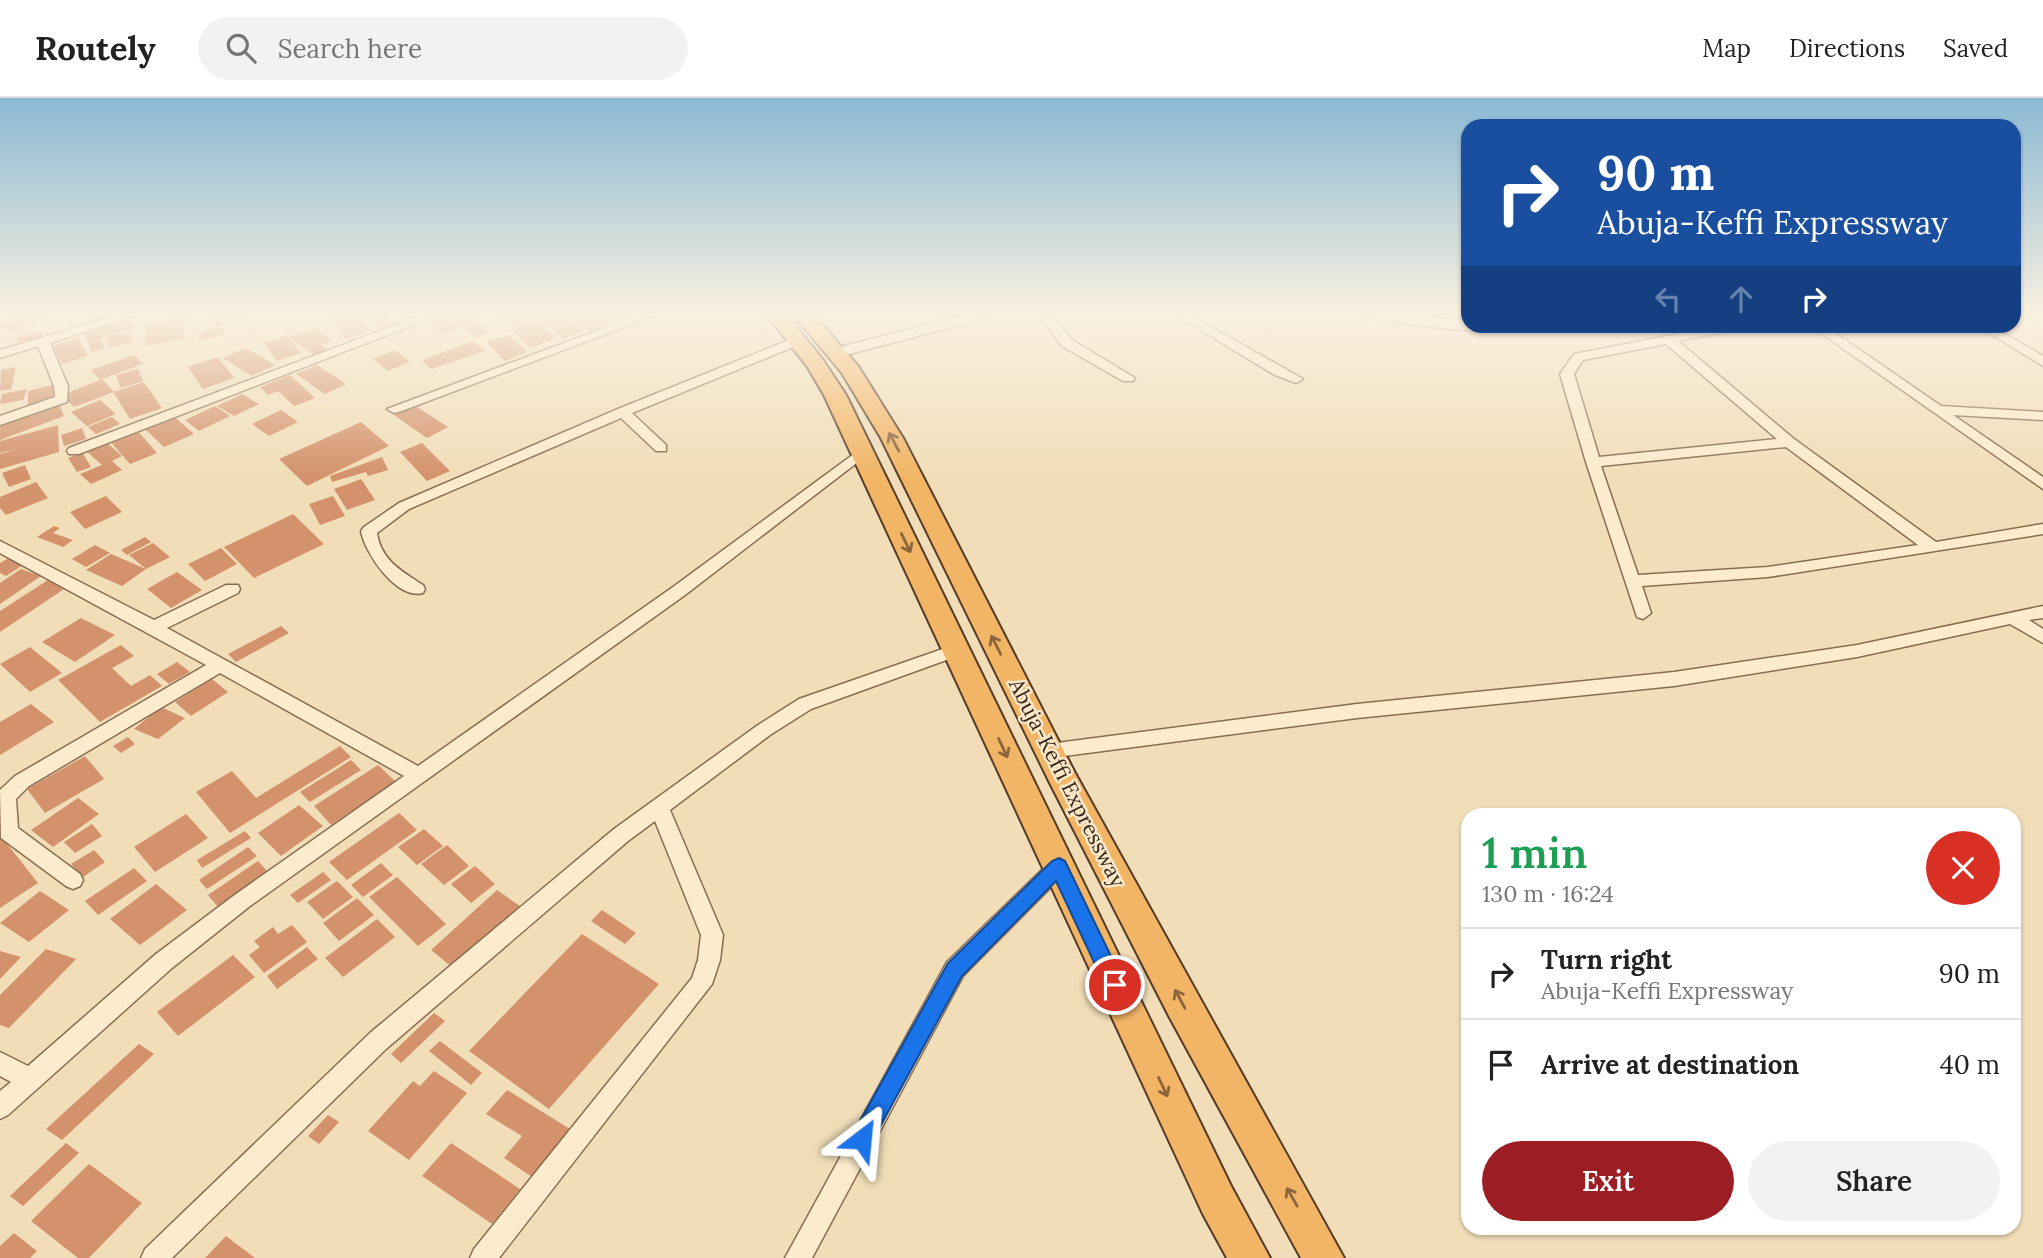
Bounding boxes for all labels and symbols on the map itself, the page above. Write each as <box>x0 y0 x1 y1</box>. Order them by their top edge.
one-way arrow <box>887 432 900 453</box>
one-way arrow <box>899 532 913 553</box>
one-way arrow <box>988 635 1002 656</box>
street label: Abuja-Keffi Expressway <box>1003 673 1132 892</box>
one-way arrow <box>997 737 1011 758</box>
pin <box>1085 955 1145 1015</box>
one-way arrow <box>1172 990 1186 1010</box>
one-way arrow <box>1157 1076 1171 1097</box>
position arrow <box>825 1102 899 1176</box>
one-way arrow <box>1285 1188 1299 1208</box>

